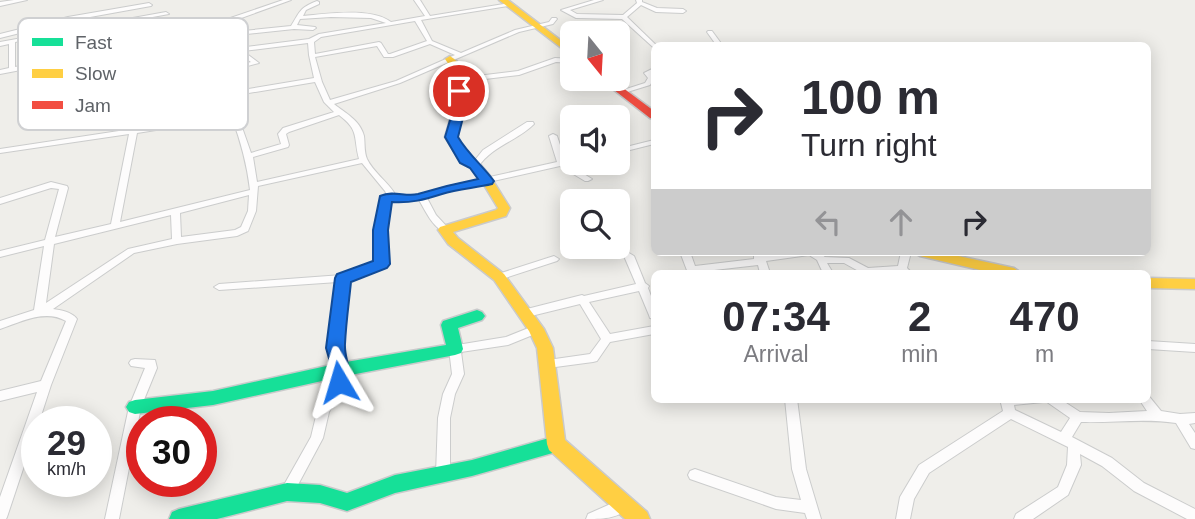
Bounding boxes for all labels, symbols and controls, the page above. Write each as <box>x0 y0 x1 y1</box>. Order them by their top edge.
legend <box>18 18 248 130</box>
north arrow <box>560 21 630 91</box>
map controls <box>560 21 630 259</box>
text: Fast <box>75 32 113 53</box>
pin <box>429 61 489 121</box>
text: Slow <box>75 63 116 84</box>
icon: right <box>686 70 777 161</box>
text: 100 m <box>801 70 940 124</box>
icon: arrive <box>440 72 478 110</box>
text: Jam <box>75 95 111 116</box>
button: sound <box>560 105 630 175</box>
text: Turn right <box>801 127 937 163</box>
button: search <box>560 189 630 259</box>
icon: left <box>809 203 847 241</box>
icon: ahead <box>882 203 920 241</box>
icon: right <box>955 203 993 241</box>
text: 07:34 <box>722 293 830 340</box>
text: 2 <box>908 293 931 340</box>
text: 470 <box>1010 293 1080 340</box>
text: Arrival <box>743 341 809 367</box>
text: min <box>901 341 938 367</box>
text: m <box>1035 341 1054 367</box>
position arrow <box>302 345 376 419</box>
speed limit sign: 30 <box>126 406 217 497</box>
text: 29 <box>47 423 86 462</box>
text: km/h <box>47 459 86 479</box>

